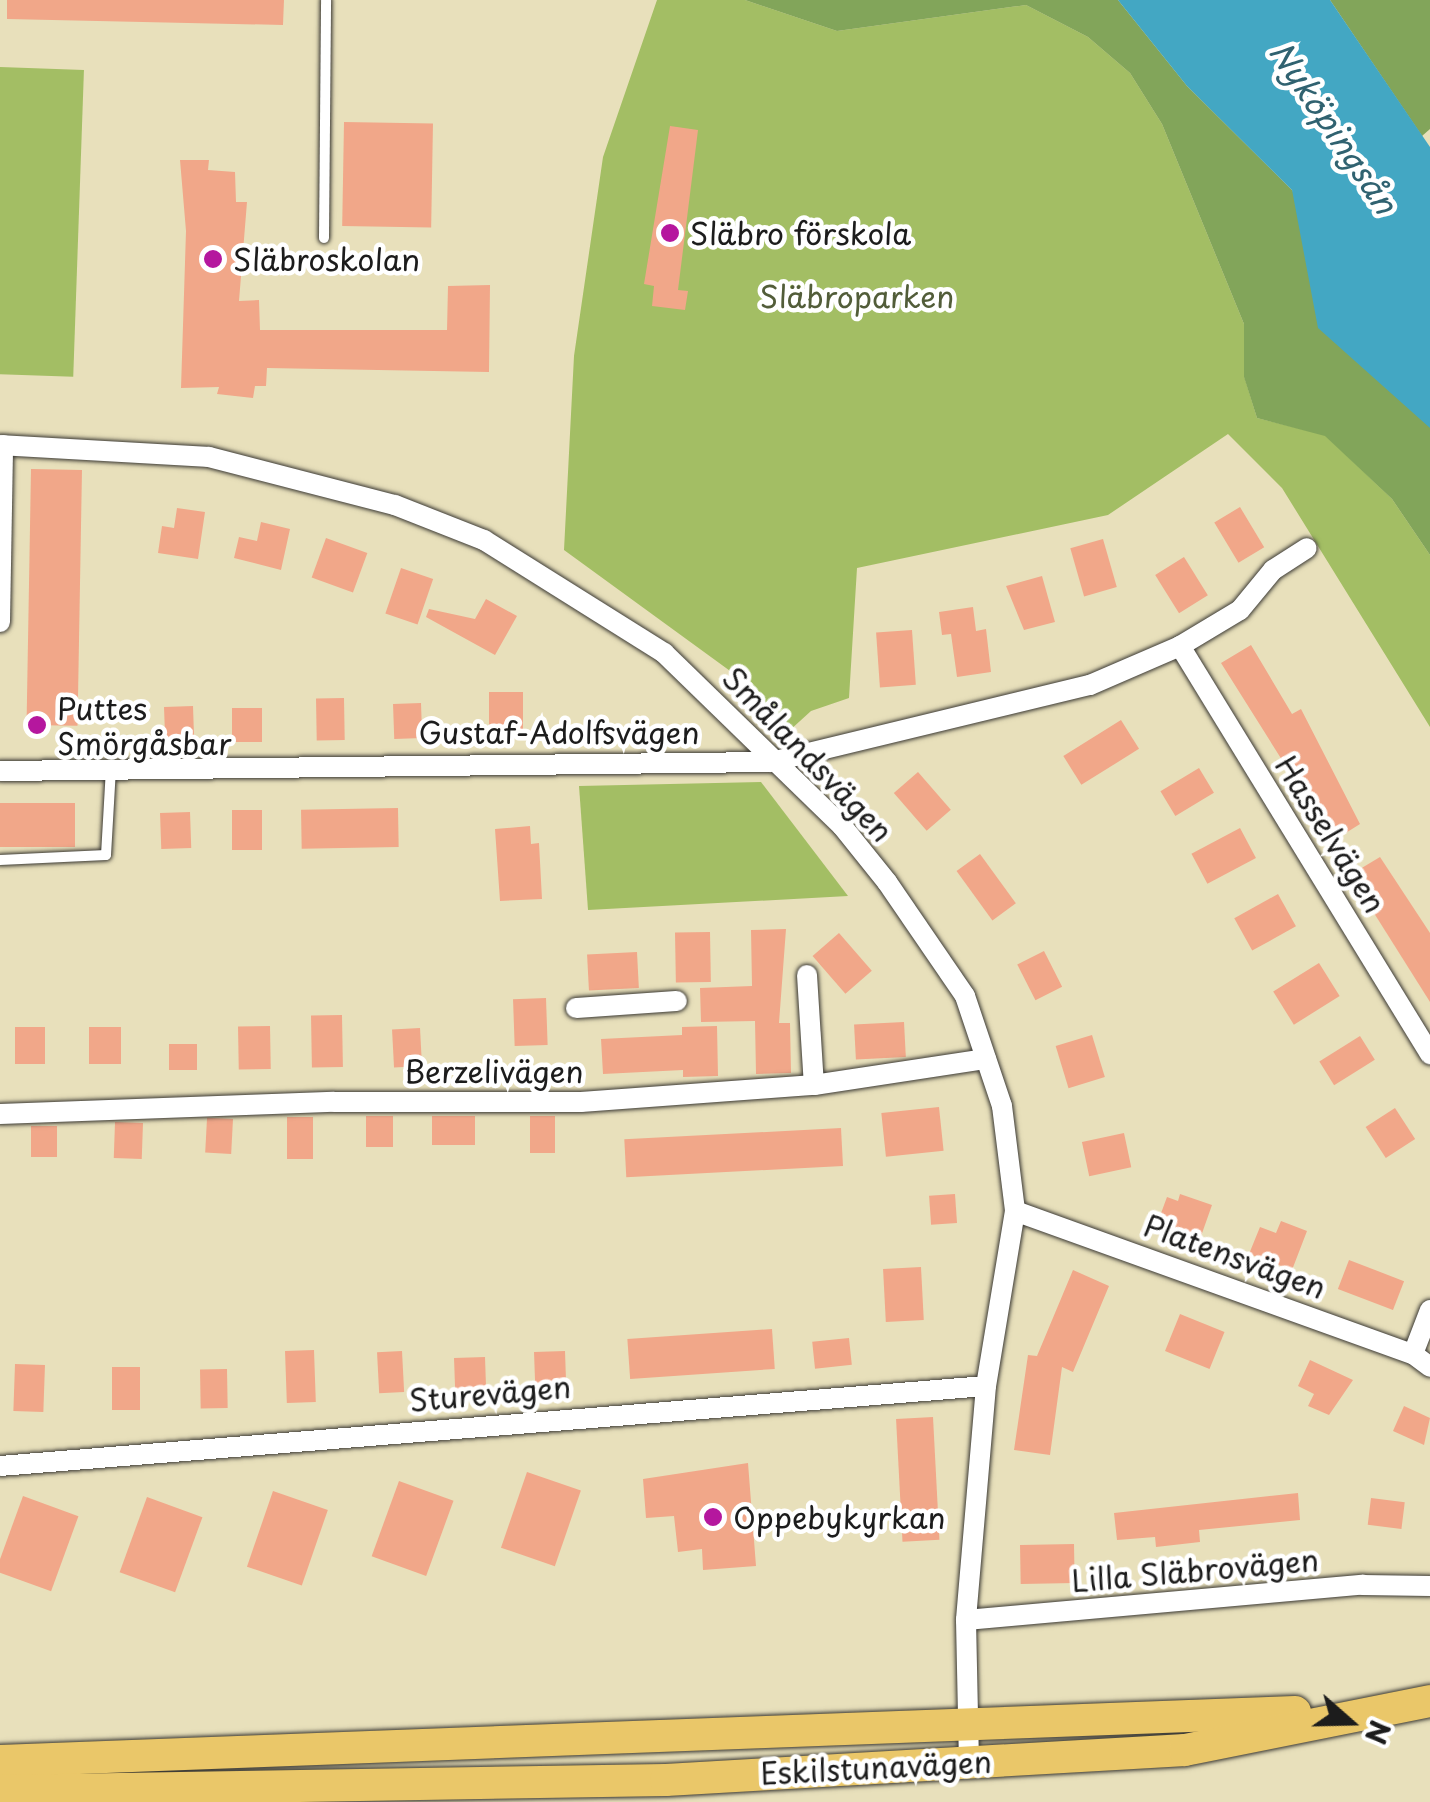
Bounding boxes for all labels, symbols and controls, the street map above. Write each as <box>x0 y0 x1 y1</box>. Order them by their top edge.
water label: Nyköpingsån <box>1262 34 1406 220</box>
place label: Släbro förskola <box>690 215 910 251</box>
marker: Släbro förskola <box>659 222 681 244</box>
place label: Släbroskolan <box>233 241 420 277</box>
marker: Släbroskolan <box>202 248 224 270</box>
park label: Släbroparken <box>760 278 954 314</box>
street label: Smålandsvägen <box>716 659 900 849</box>
place label: Puttes Smörgåsbar <box>57 690 232 760</box>
marker: Puttes Smörgåsbar <box>26 714 48 736</box>
street label: Gustaf-Adolfsvägen <box>419 714 699 750</box>
street label: Hasselvägen <box>1268 749 1394 919</box>
street label: Berzelivägen <box>404 1053 584 1089</box>
street label: Platensvägen <box>1139 1207 1331 1305</box>
street label: Sturevägen <box>408 1368 572 1418</box>
place label: Oppebykyrkan <box>733 1499 946 1535</box>
marker: Oppebykyrkan <box>702 1506 724 1528</box>
street label: Lilla Släbrovägen <box>1070 1541 1320 1599</box>
north arrow <box>1300 1672 1400 1772</box>
text: N <box>1355 1715 1403 1750</box>
street label: Eskilstunavägen <box>759 1743 993 1791</box>

